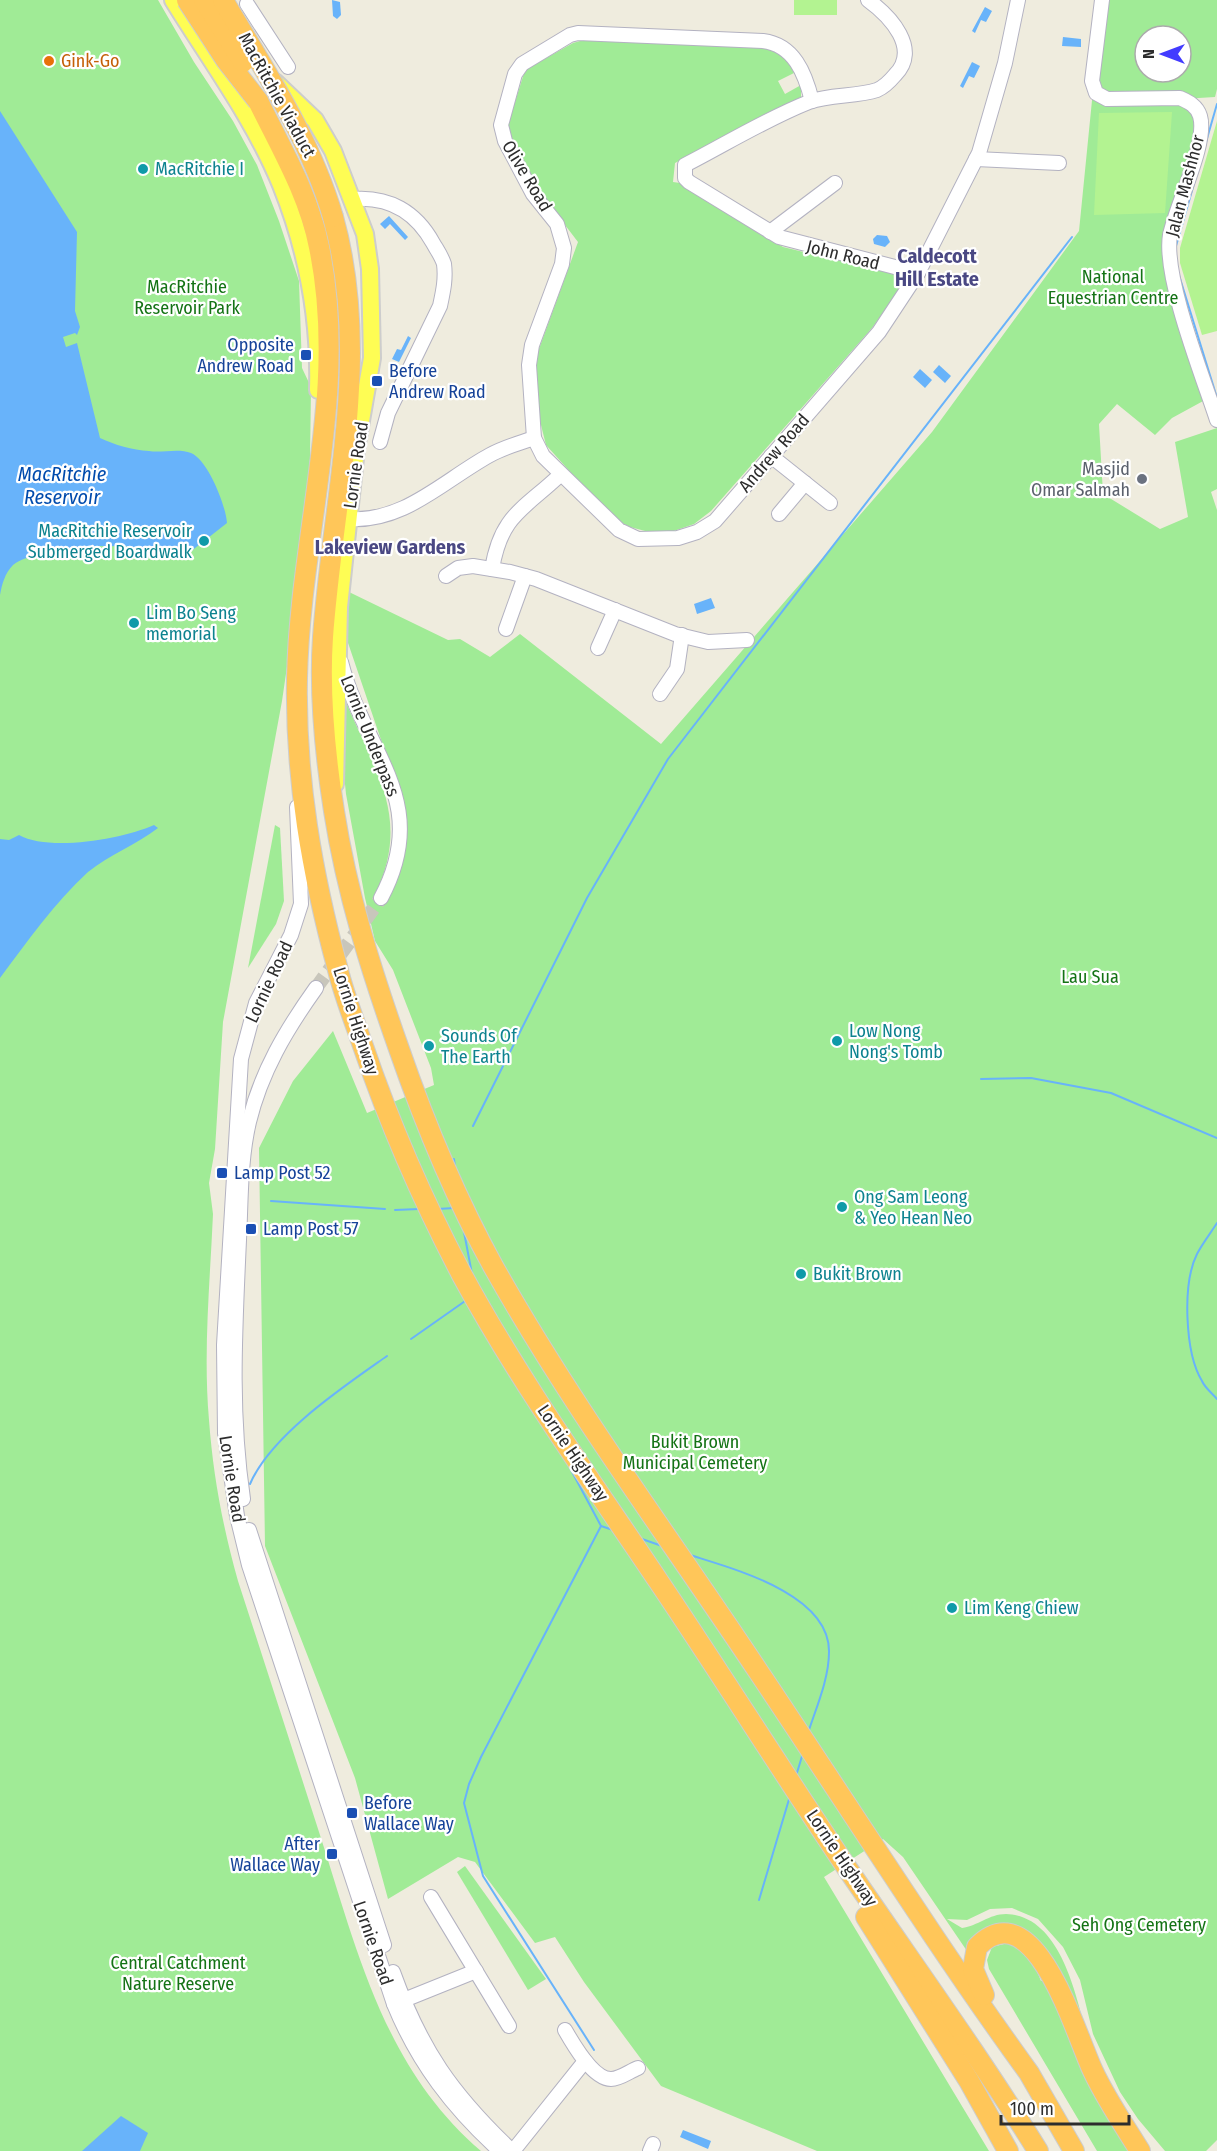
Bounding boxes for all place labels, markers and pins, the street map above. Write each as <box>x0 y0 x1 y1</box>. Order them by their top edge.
place label: Gink-Go <box>61 50 120 72</box>
marker: Gink-Go <box>42 54 56 68</box>
place label: MacRitchie I <box>155 158 244 180</box>
marker: MacRitchie I <box>136 162 150 176</box>
place label: Opposite Andrew Road <box>197 334 294 377</box>
marker: Opposite Andrew Road <box>299 348 313 362</box>
place label: Before Andrew Road <box>389 360 486 403</box>
marker: Before Andrew Road <box>370 374 384 388</box>
place label: Masjid Omar Salmah <box>1031 458 1130 501</box>
marker: Masjid Omar Salmah <box>1135 472 1149 486</box>
place label: MacRitchie Reservoir Submerged Boardwalk <box>28 520 193 563</box>
marker: MacRitchie Reservoir Submerged Boardwalk <box>197 534 211 548</box>
place label: Lim Bo Seng memorial <box>146 602 236 645</box>
marker: Lim Bo Seng memorial <box>127 616 141 630</box>
place label: Low Nong Nong's Tomb <box>849 1020 943 1063</box>
place label: Sounds Of The Earth <box>441 1025 518 1068</box>
marker: Low Nong Nong's Tomb <box>830 1034 844 1048</box>
marker: Sounds Of The Earth <box>422 1039 436 1053</box>
place label: Lamp Post 52 <box>234 1162 331 1184</box>
marker: Lamp Post 52 <box>215 1166 229 1180</box>
place label: Ong Sam Leong & Yeo Hean Neo <box>854 1186 972 1229</box>
marker: Ong Sam Leong & Yeo Hean Neo <box>835 1200 849 1214</box>
place label: Lamp Post 57 <box>263 1218 359 1240</box>
marker: Lamp Post 57 <box>244 1222 258 1236</box>
place label: Bukit Brown <box>813 1263 902 1285</box>
marker: Bukit Brown <box>794 1267 808 1281</box>
place label: Lim Keng Chiew <box>964 1597 1079 1619</box>
marker: Lim Keng Chiew <box>945 1601 959 1615</box>
place label: Before Wallace Way <box>364 1792 454 1835</box>
marker: Before Wallace Way <box>345 1806 359 1820</box>
place label: After Wallace Way <box>230 1833 321 1876</box>
marker: After Wallace Way <box>325 1847 339 1861</box>

